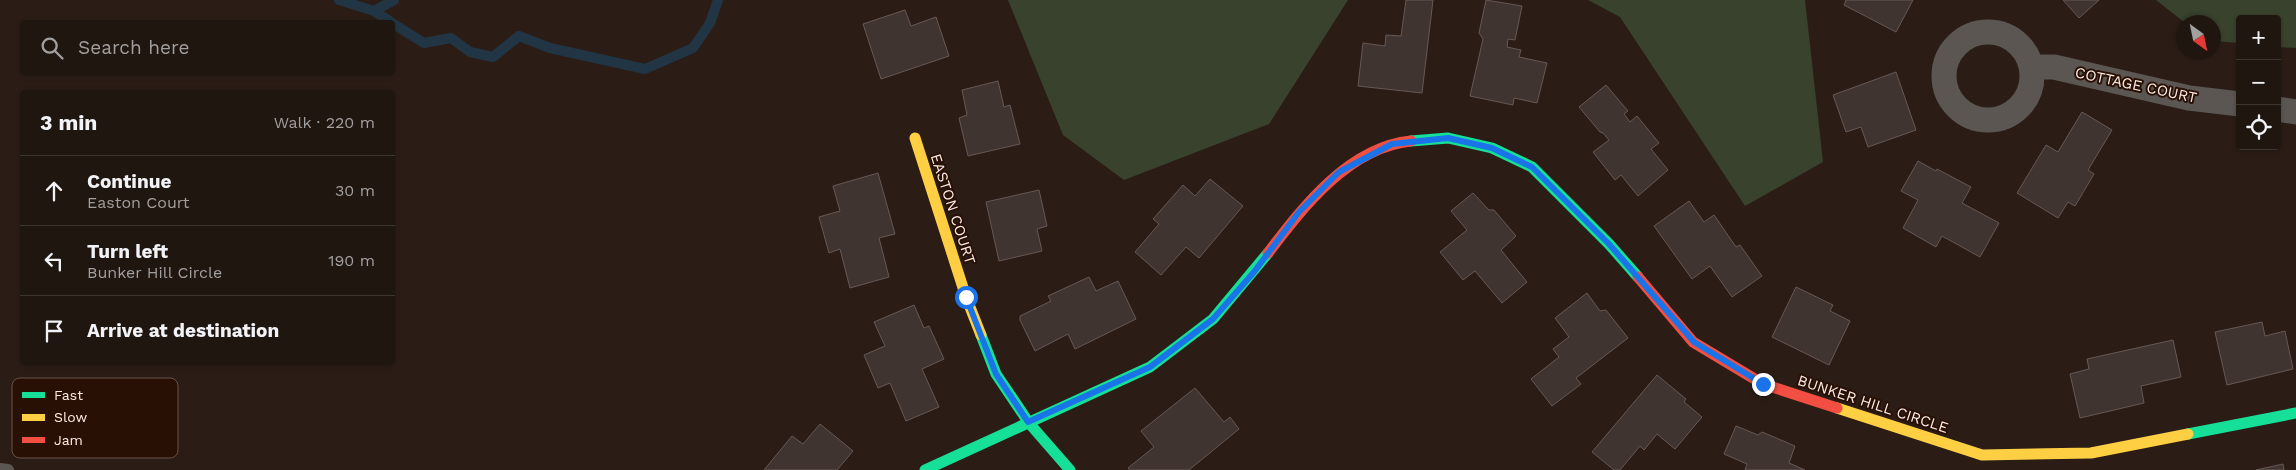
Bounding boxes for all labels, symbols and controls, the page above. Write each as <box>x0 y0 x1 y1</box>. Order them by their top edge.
north arrow <box>2176 15 2221 60</box>
map controls <box>2236 15 2281 150</box>
button: + <box>2236 15 2281 60</box>
search box <box>20 20 395 75</box>
icon: search <box>38 34 66 62</box>
text: Search here <box>78 36 189 59</box>
button: − <box>2236 60 2281 105</box>
street label: COTTAGE COURT <box>2074 63 2198 107</box>
button: locate <box>2236 105 2281 150</box>
text: 3 min <box>40 110 97 135</box>
text: Walk · 220 m <box>274 113 375 132</box>
street label: EASTON COURT <box>927 151 979 267</box>
text: Continue <box>87 170 171 193</box>
icon: ahead <box>40 177 68 205</box>
text: 30 m <box>335 181 375 200</box>
text: Easton Court <box>87 193 190 212</box>
text: Turn left <box>87 240 168 263</box>
icon: left <box>40 247 68 275</box>
text: 190 m <box>328 251 375 270</box>
text: Bunker Hill Circle <box>87 263 222 282</box>
route start <box>955 286 978 309</box>
icon: arrive <box>40 317 68 345</box>
text: Arrive at destination <box>87 319 279 342</box>
street label: BUNKER HILL CIRCLE <box>1795 371 1951 437</box>
route end <box>1752 373 1775 396</box>
legend <box>12 378 178 458</box>
text: Fast <box>54 387 83 403</box>
text: Slow <box>54 409 87 425</box>
text: Jam <box>54 432 83 448</box>

